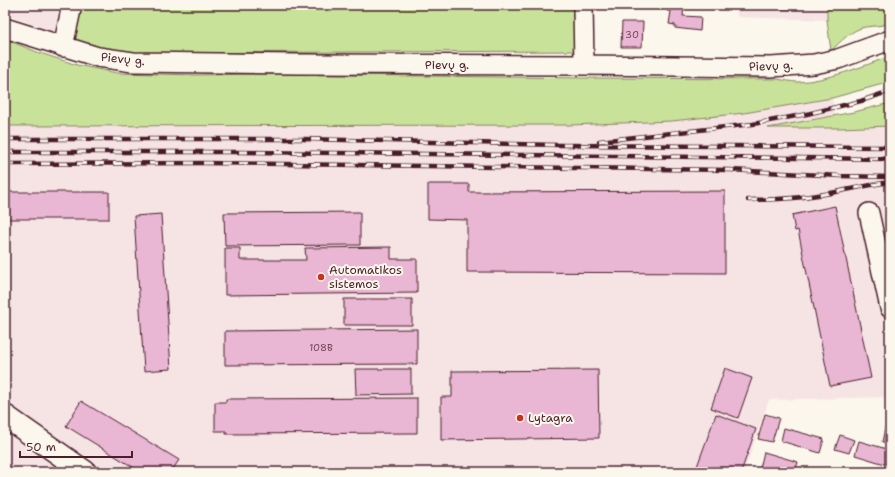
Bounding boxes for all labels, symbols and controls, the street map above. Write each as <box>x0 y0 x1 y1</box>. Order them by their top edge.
house number: 30 <box>625 28 639 41</box>
street label: Pievų g. <box>100 49 146 69</box>
street label: Pievų g. <box>425 57 469 73</box>
street label: Pievų g. <box>749 57 793 75</box>
place label: Automatikos sistemos <box>329 262 402 292</box>
marker: Automatikos sistemos <box>316 272 326 282</box>
house number: 108B <box>309 341 333 354</box>
place label: Lytagra <box>528 410 573 426</box>
marker: Lytagra <box>515 413 525 423</box>
scale bar <box>20 433 132 459</box>
text: 50 m <box>26 439 56 455</box>

